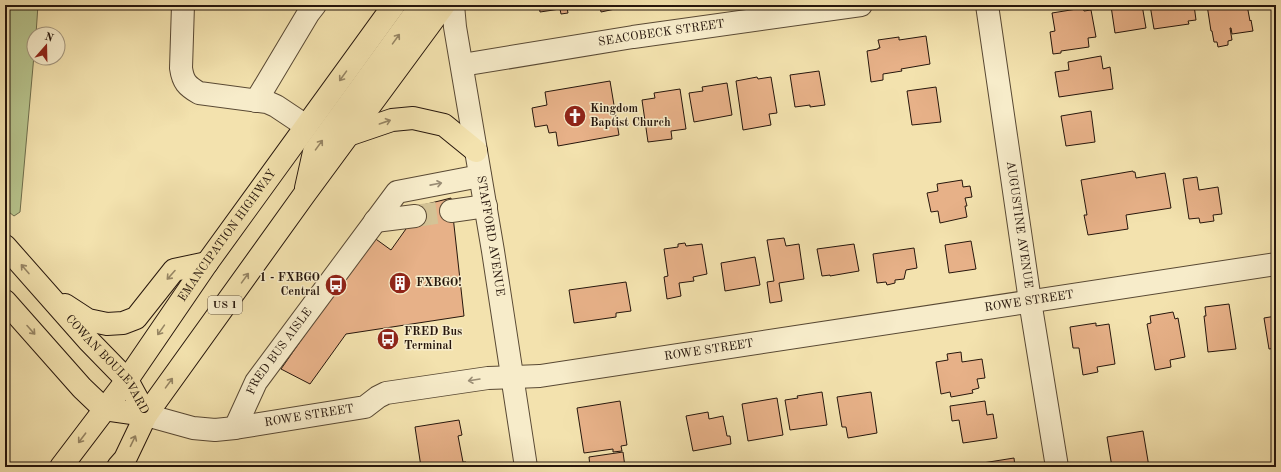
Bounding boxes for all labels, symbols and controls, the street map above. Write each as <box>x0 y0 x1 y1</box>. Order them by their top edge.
street label: SEACOBECK STREET <box>597 18 725 49</box>
north arrow <box>26 26 66 66</box>
text: N <box>43 31 55 45</box>
one-way arrow <box>391 34 400 45</box>
one-way arrow <box>338 70 347 81</box>
church icon: Kingdom Baptist Church <box>562 103 588 129</box>
place label: Kingdom Baptist Church <box>590 103 671 129</box>
one-way arrow <box>379 118 391 126</box>
one-way arrow <box>315 139 323 150</box>
street label: AUGUSTINE AVENUE <box>1004 160 1034 289</box>
street label: EMANCIPATION HIGHWAY <box>176 167 279 304</box>
street label: STAFFORD AVENUE <box>474 175 506 297</box>
one-way arrow <box>429 180 442 188</box>
one-way arrow <box>20 263 29 274</box>
one-way arrow <box>166 270 176 280</box>
building icon: FXBGO! <box>387 270 413 296</box>
one-way arrow <box>241 272 249 283</box>
place label: 1 - FXBGO Central <box>260 272 320 298</box>
bus stop icon: 1 - FXBGO Central <box>323 272 349 298</box>
place label: FXBGO! <box>416 277 462 289</box>
street label: ROWE STREET <box>984 289 1075 314</box>
road number: US 1 <box>208 296 242 314</box>
street label: FRED BUS AISLE <box>245 306 315 397</box>
street label: COWAN BOULEVARD <box>63 313 151 417</box>
one-way arrow <box>157 324 165 335</box>
one-way arrow <box>27 325 36 335</box>
bus stop icon: FRED Bus Terminal <box>375 326 401 352</box>
place label: FRED Bus Terminal <box>404 326 462 352</box>
street label: ROWE STREET <box>663 338 754 363</box>
one-way arrow <box>468 376 481 384</box>
one-way arrow <box>165 378 173 389</box>
street label: ROWE STREET <box>264 403 355 429</box>
one-way arrow <box>78 432 86 443</box>
one-way arrow <box>130 436 137 448</box>

